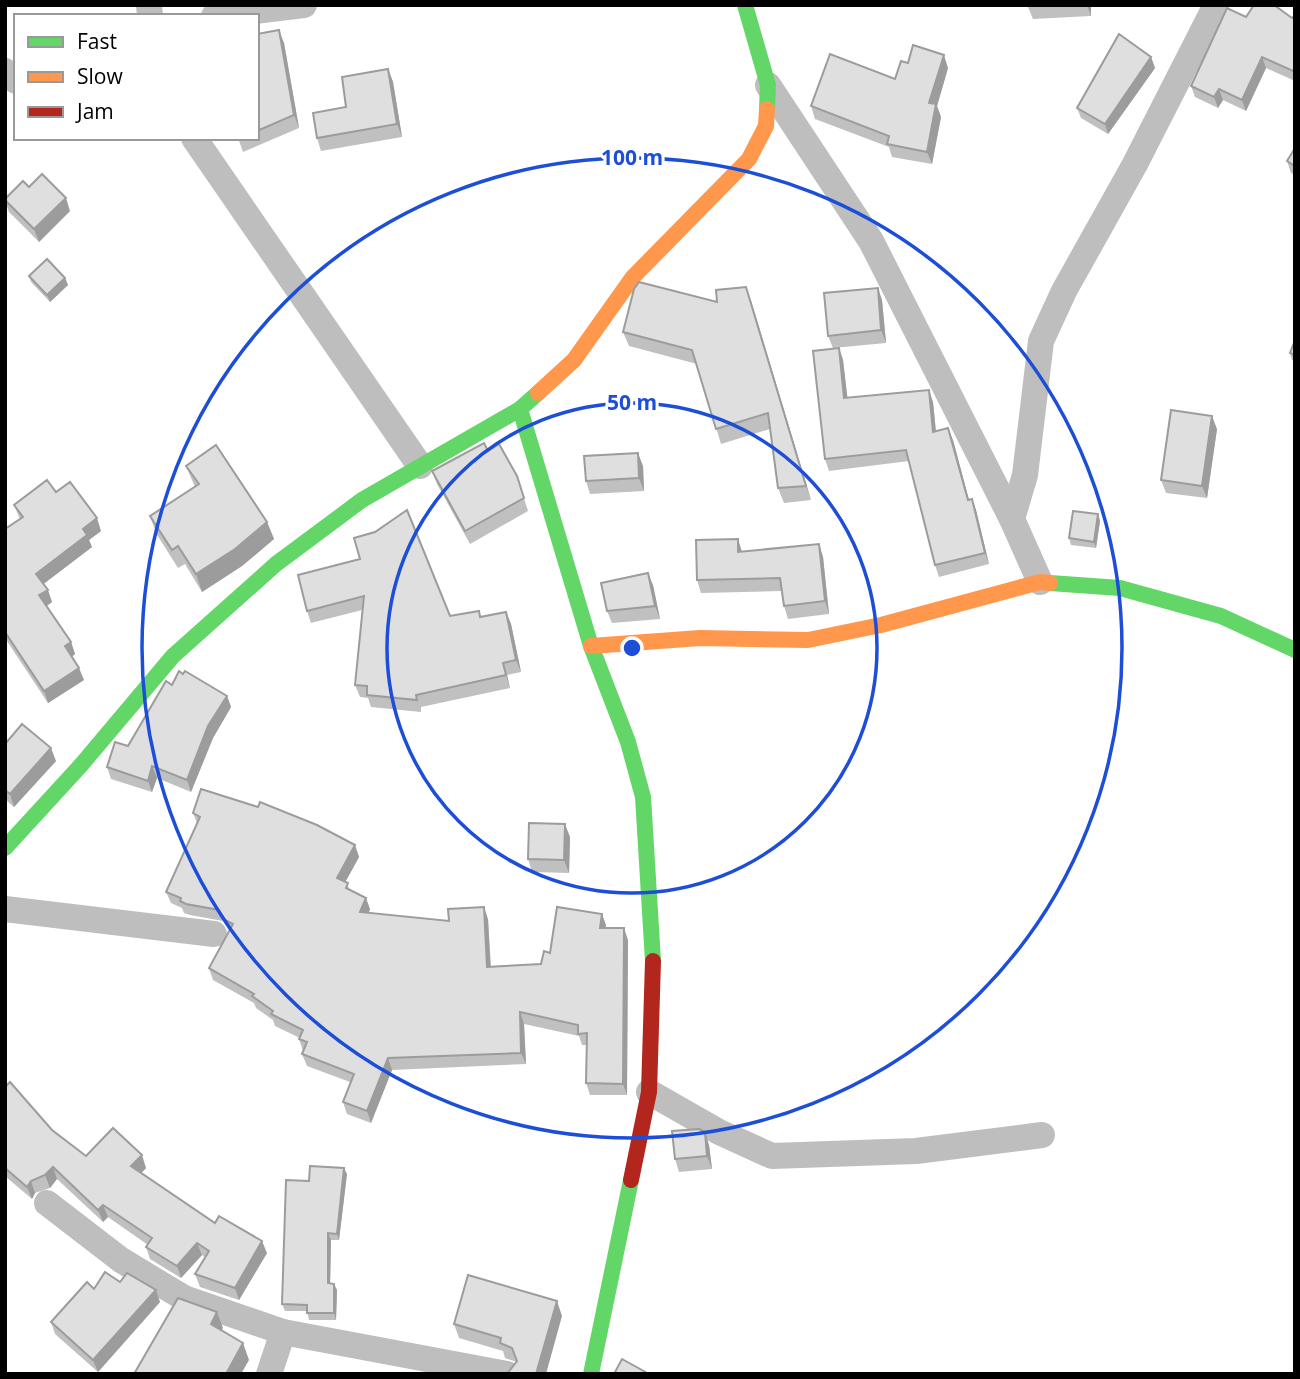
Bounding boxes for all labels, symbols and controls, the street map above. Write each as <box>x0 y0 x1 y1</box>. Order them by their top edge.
legend <box>14 14 259 140</box>
text: Fast <box>77 27 117 55</box>
text: Slow <box>77 62 123 90</box>
text: Jam <box>75 97 114 125</box>
text: 100 m <box>601 143 663 171</box>
text: 50 m <box>607 388 657 416</box>
centre of rings <box>620 636 644 660</box>

